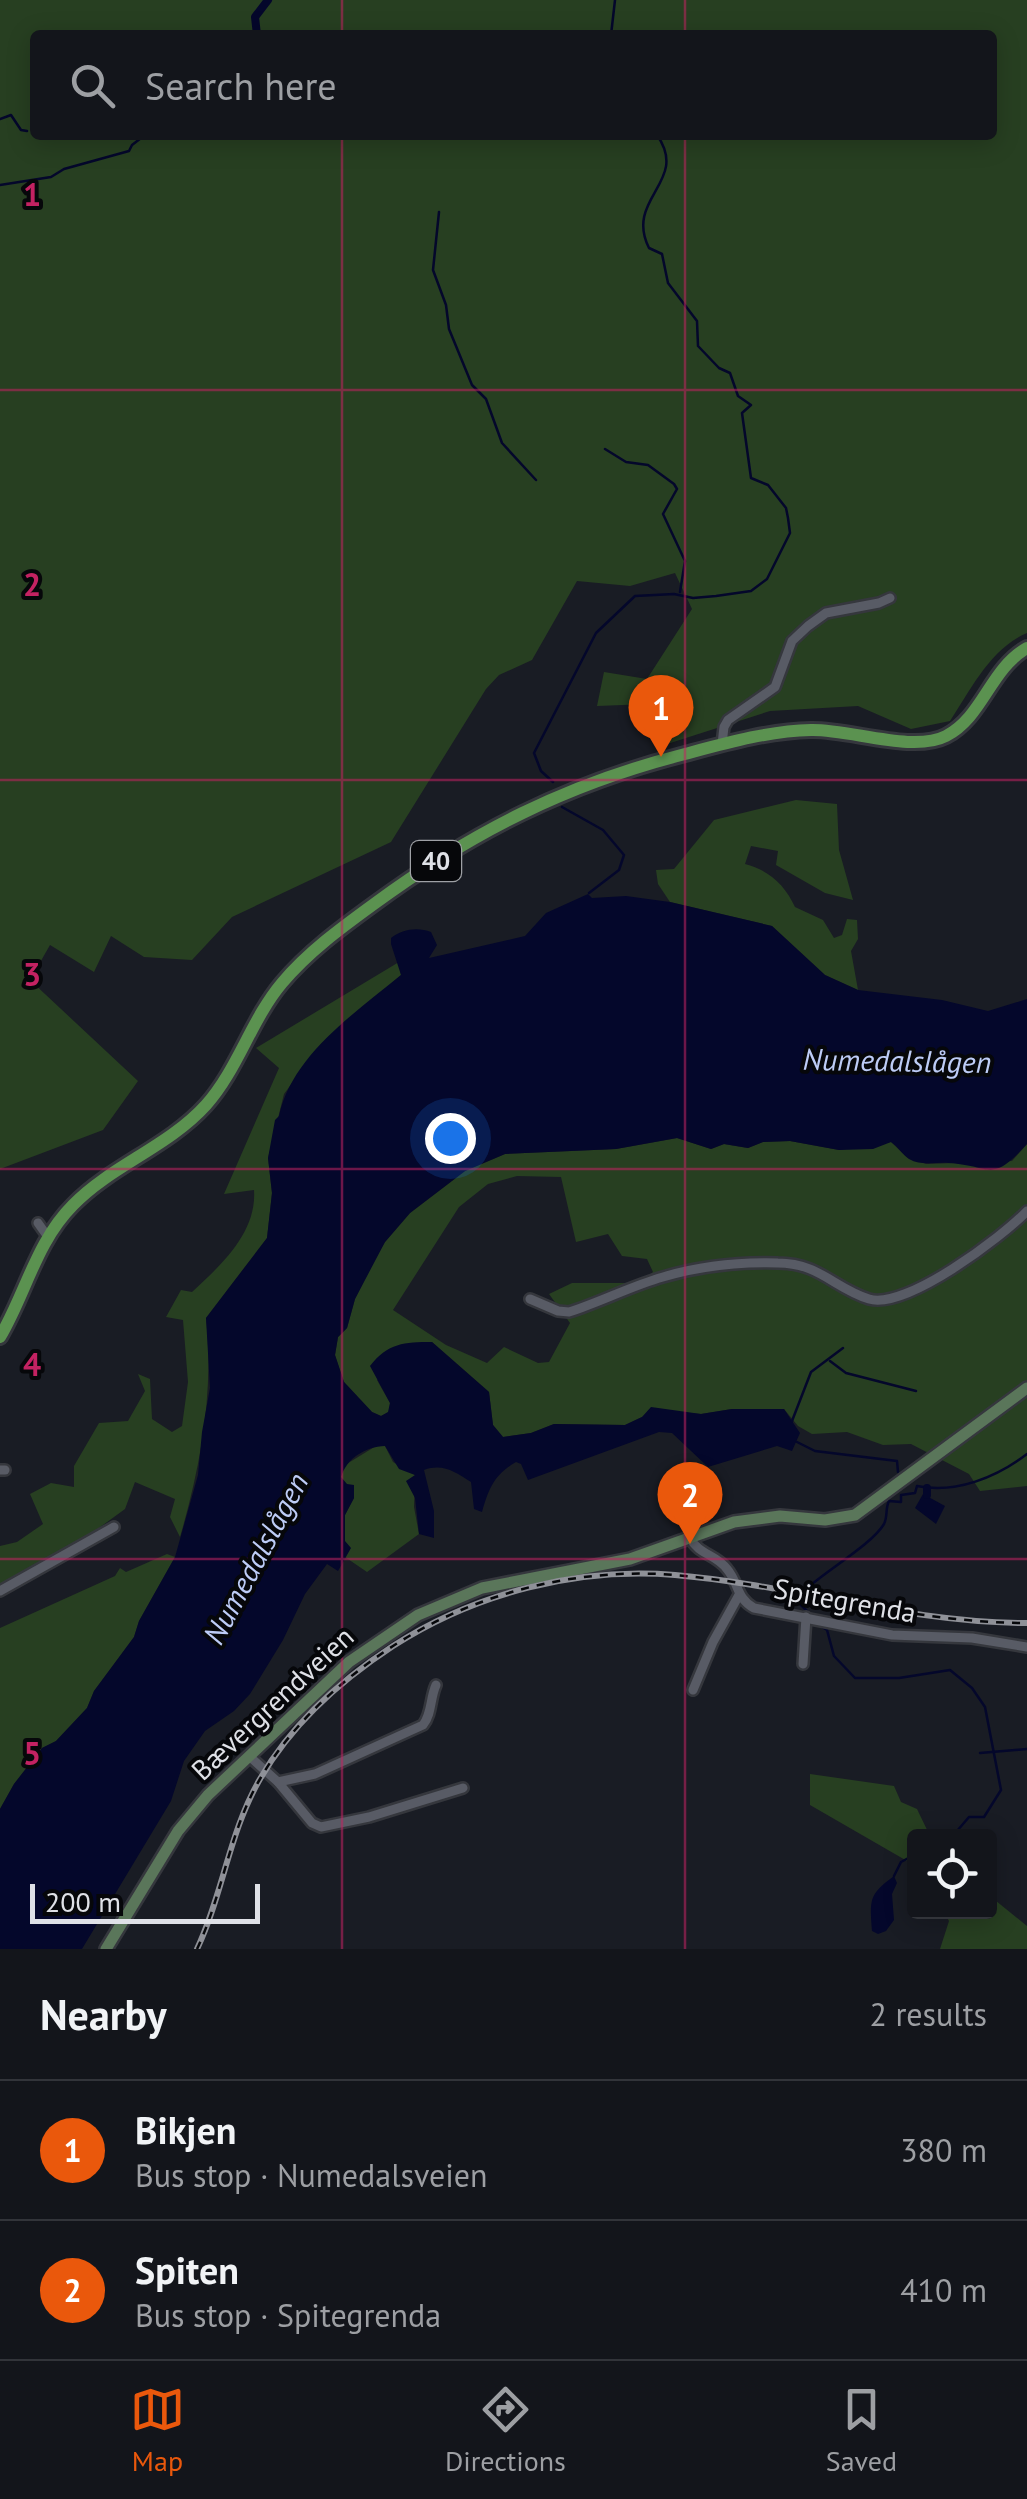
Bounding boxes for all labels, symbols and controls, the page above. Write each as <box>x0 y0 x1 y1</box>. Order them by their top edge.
search box <box>30 30 997 140</box>
icon: search <box>65 58 120 113</box>
text: Search here <box>145 61 337 110</box>
text: 1 <box>23 173 41 215</box>
text: 2 <box>23 563 41 605</box>
pin: 1 <box>628 674 694 757</box>
road number: 40 <box>411 841 461 881</box>
text: 3 <box>23 953 41 995</box>
water label: Numedalslågen <box>802 1039 992 1081</box>
your location <box>425 1113 476 1164</box>
text: 4 <box>23 1343 41 1385</box>
pin: 2 <box>658 1462 722 1544</box>
water label: Numedalslågen <box>193 1466 317 1650</box>
street label: Spitegrenda <box>771 1569 919 1631</box>
street label: Bævergrendveien <box>183 1618 361 1788</box>
text: 5 <box>23 1732 41 1774</box>
map controls <box>907 1829 997 1919</box>
button: locate <box>907 1829 997 1919</box>
scale bar <box>30 1879 260 1924</box>
text: 200 m <box>45 1883 121 1920</box>
text: Nearby <box>40 1987 167 2042</box>
text: 2 results <box>869 1993 987 2035</box>
text: Bikjen <box>135 2105 237 2154</box>
text: 1 <box>63 2129 82 2171</box>
text: 380 m <box>900 2129 987 2171</box>
text: Bus stop · Numedalsveien <box>135 2154 488 2196</box>
text: Spiten <box>135 2245 239 2294</box>
text: 2 <box>63 2269 82 2311</box>
text: 410 m <box>900 2269 987 2311</box>
text: Bus stop · Spitegrenda <box>135 2294 441 2336</box>
tab: Map <box>130 2382 185 2479</box>
tab: Directions <box>445 2382 566 2479</box>
tab: Saved <box>826 2382 897 2479</box>

